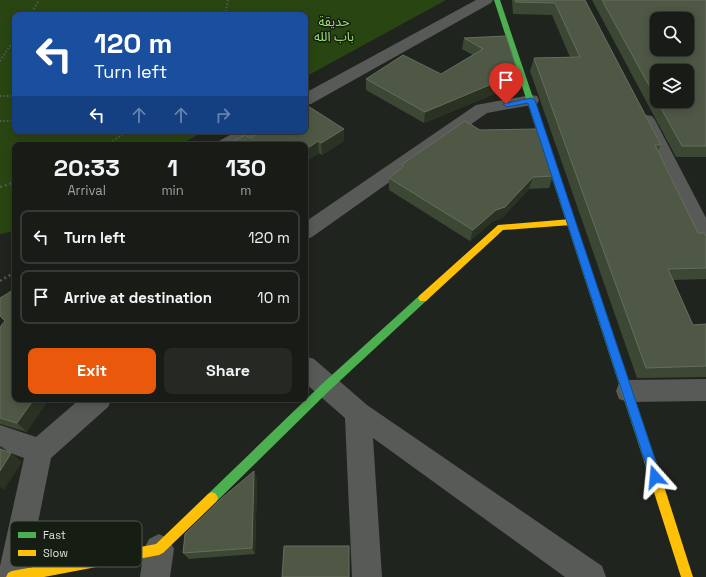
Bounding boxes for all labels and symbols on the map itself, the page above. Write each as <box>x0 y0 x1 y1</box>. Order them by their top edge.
park label: حديقة باب الله <box>314 13 354 45</box>
pin <box>489 63 523 104</box>
position arrow <box>634 456 676 498</box>
legend <box>10 521 142 567</box>
text: Fast <box>43 528 66 542</box>
text: Slow <box>43 546 68 560</box>

